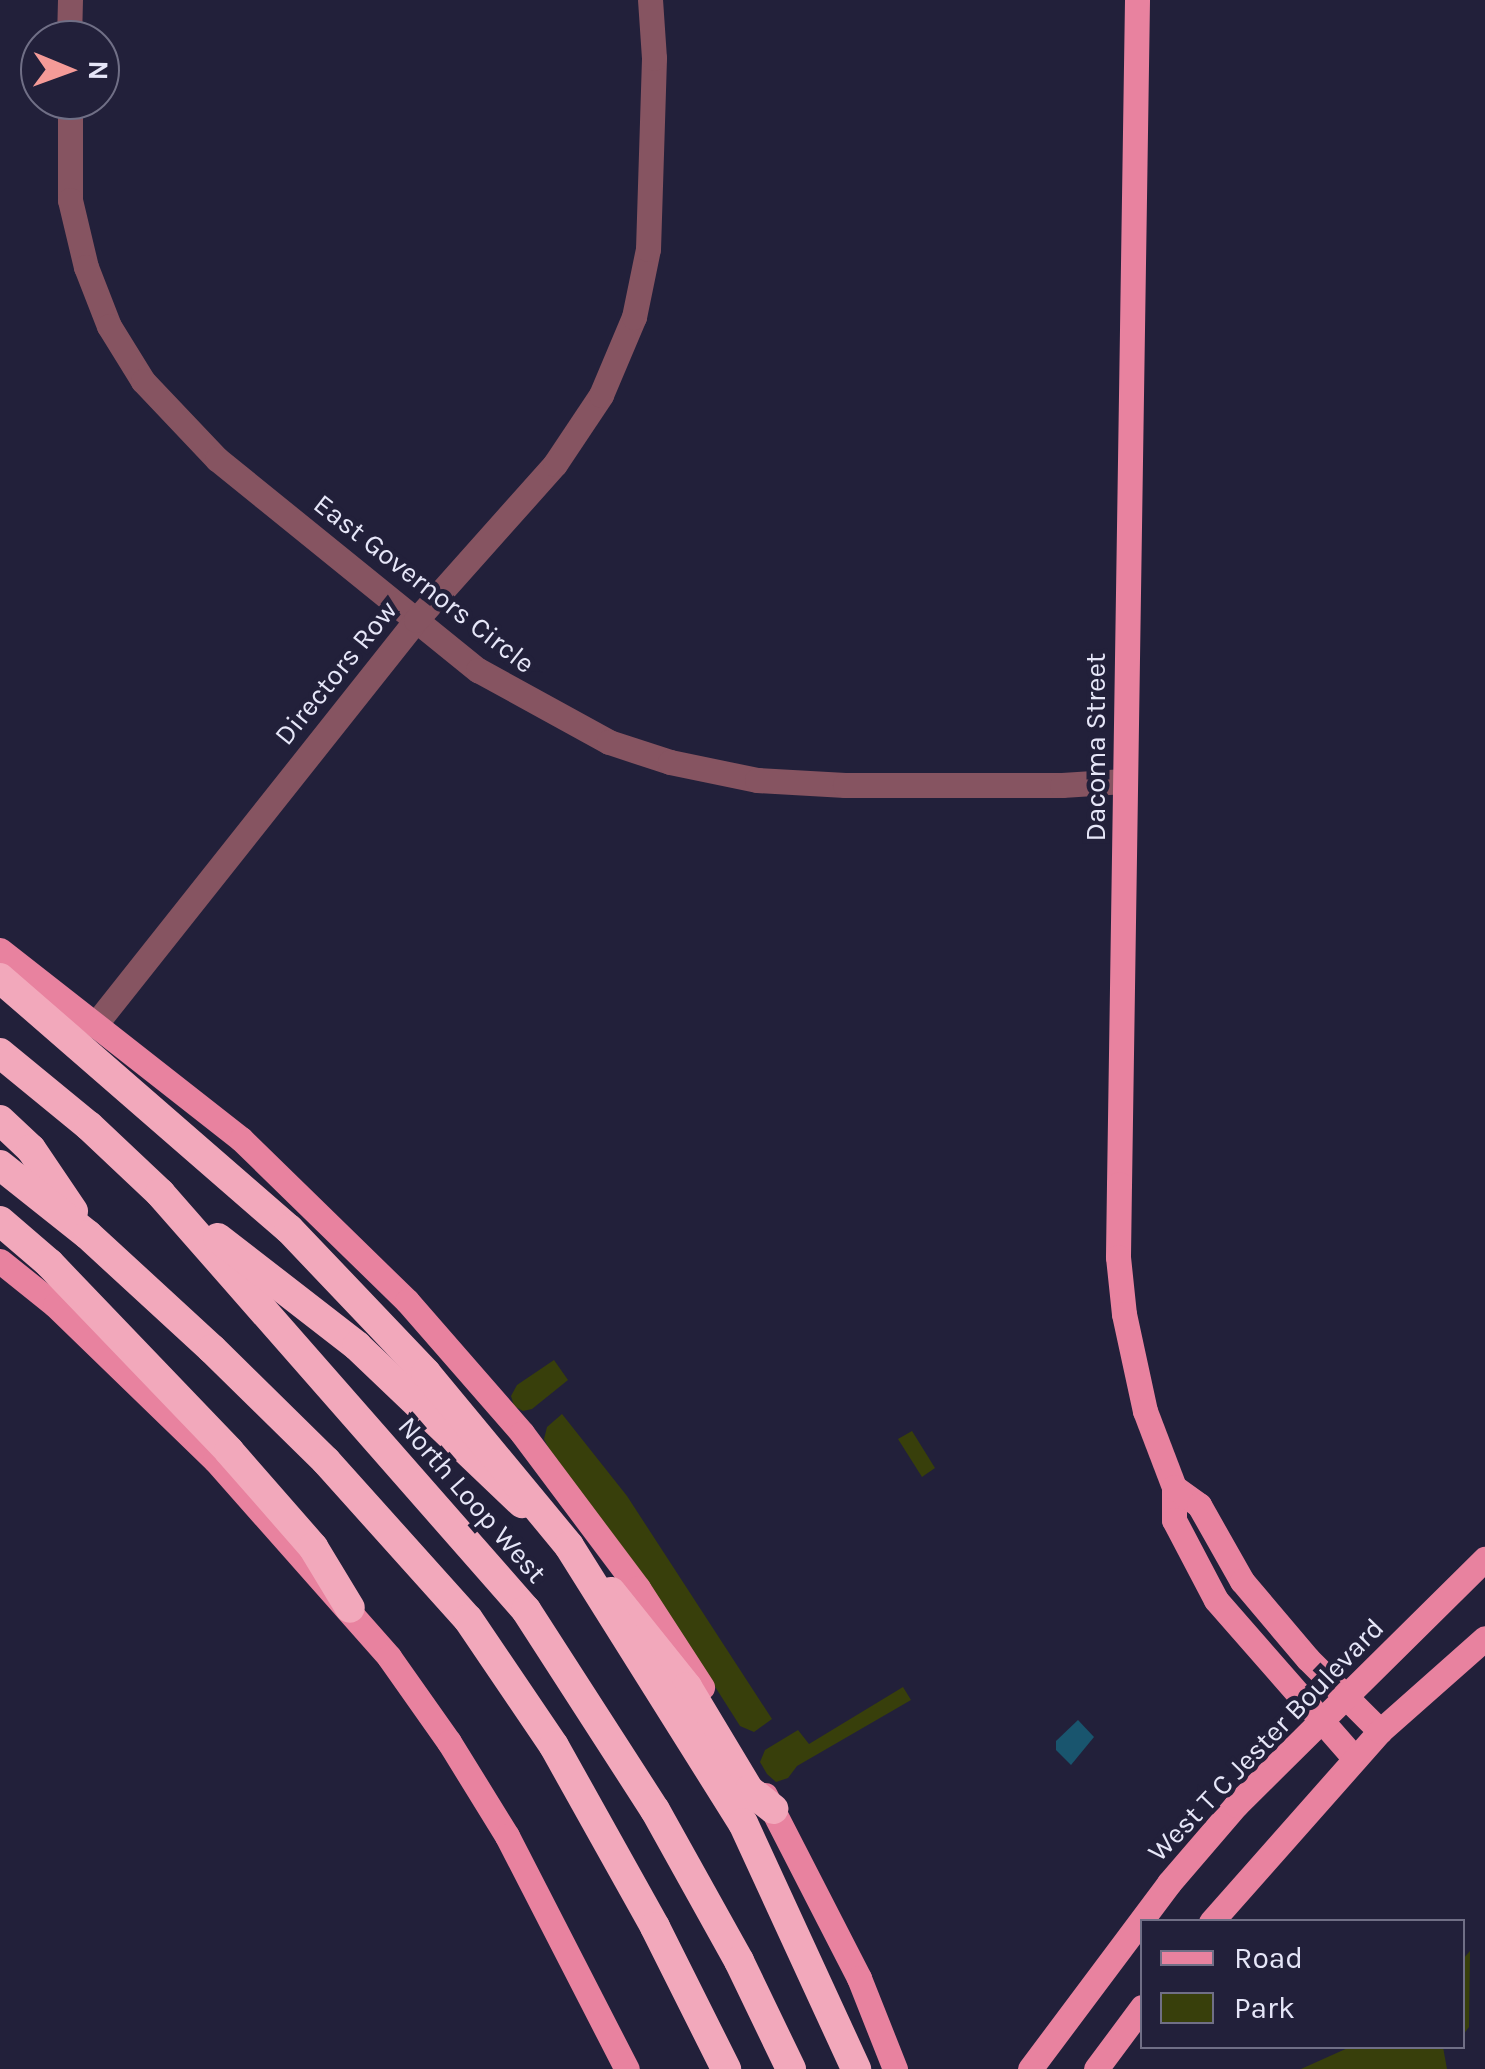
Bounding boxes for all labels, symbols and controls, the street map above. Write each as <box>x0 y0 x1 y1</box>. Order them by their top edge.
north arrow <box>20 20 120 120</box>
text: N <box>82 60 115 81</box>
street label: East Governors Circle <box>307 487 541 681</box>
street label: Directors Row <box>268 594 404 752</box>
street label: Dacoma Street <box>1079 653 1113 841</box>
street label: North Loop West <box>391 1410 553 1590</box>
street label: West T C Jester Boulevard <box>1141 1611 1391 1869</box>
legend <box>1140 1919 1465 2049</box>
text: Road <box>1234 1940 1303 1976</box>
text: Park <box>1234 1990 1295 2026</box>

